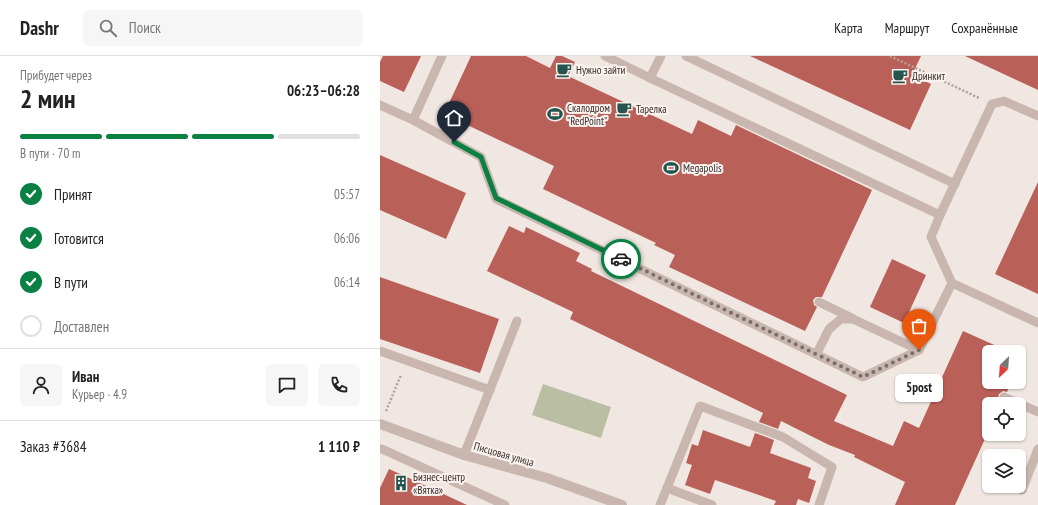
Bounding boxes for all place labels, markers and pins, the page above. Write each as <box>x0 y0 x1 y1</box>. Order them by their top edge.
cafe icon: Нужно зайти <box>555 61 573 79</box>
place label: Нужно зайти <box>576 63 625 77</box>
cafe icon: Дринкит <box>891 67 909 85</box>
place label: Дринкит <box>912 69 945 83</box>
cafe icon: Тарелка <box>615 100 633 118</box>
pin <box>437 101 471 142</box>
place label: Скалодром "RedPoint" <box>567 101 610 128</box>
place label: Тарелка <box>636 102 667 116</box>
sports icon: Скалодром "RedPoint" <box>546 105 564 123</box>
sports icon: Megapolis <box>662 159 680 177</box>
place label: Megapolis <box>683 161 722 175</box>
pin <box>902 309 936 350</box>
callout: 5post <box>895 374 943 402</box>
place label: Бизнес-центр «Вятка» <box>413 470 465 497</box>
building icon: Бизнес-центр «Вятка» <box>392 474 410 492</box>

